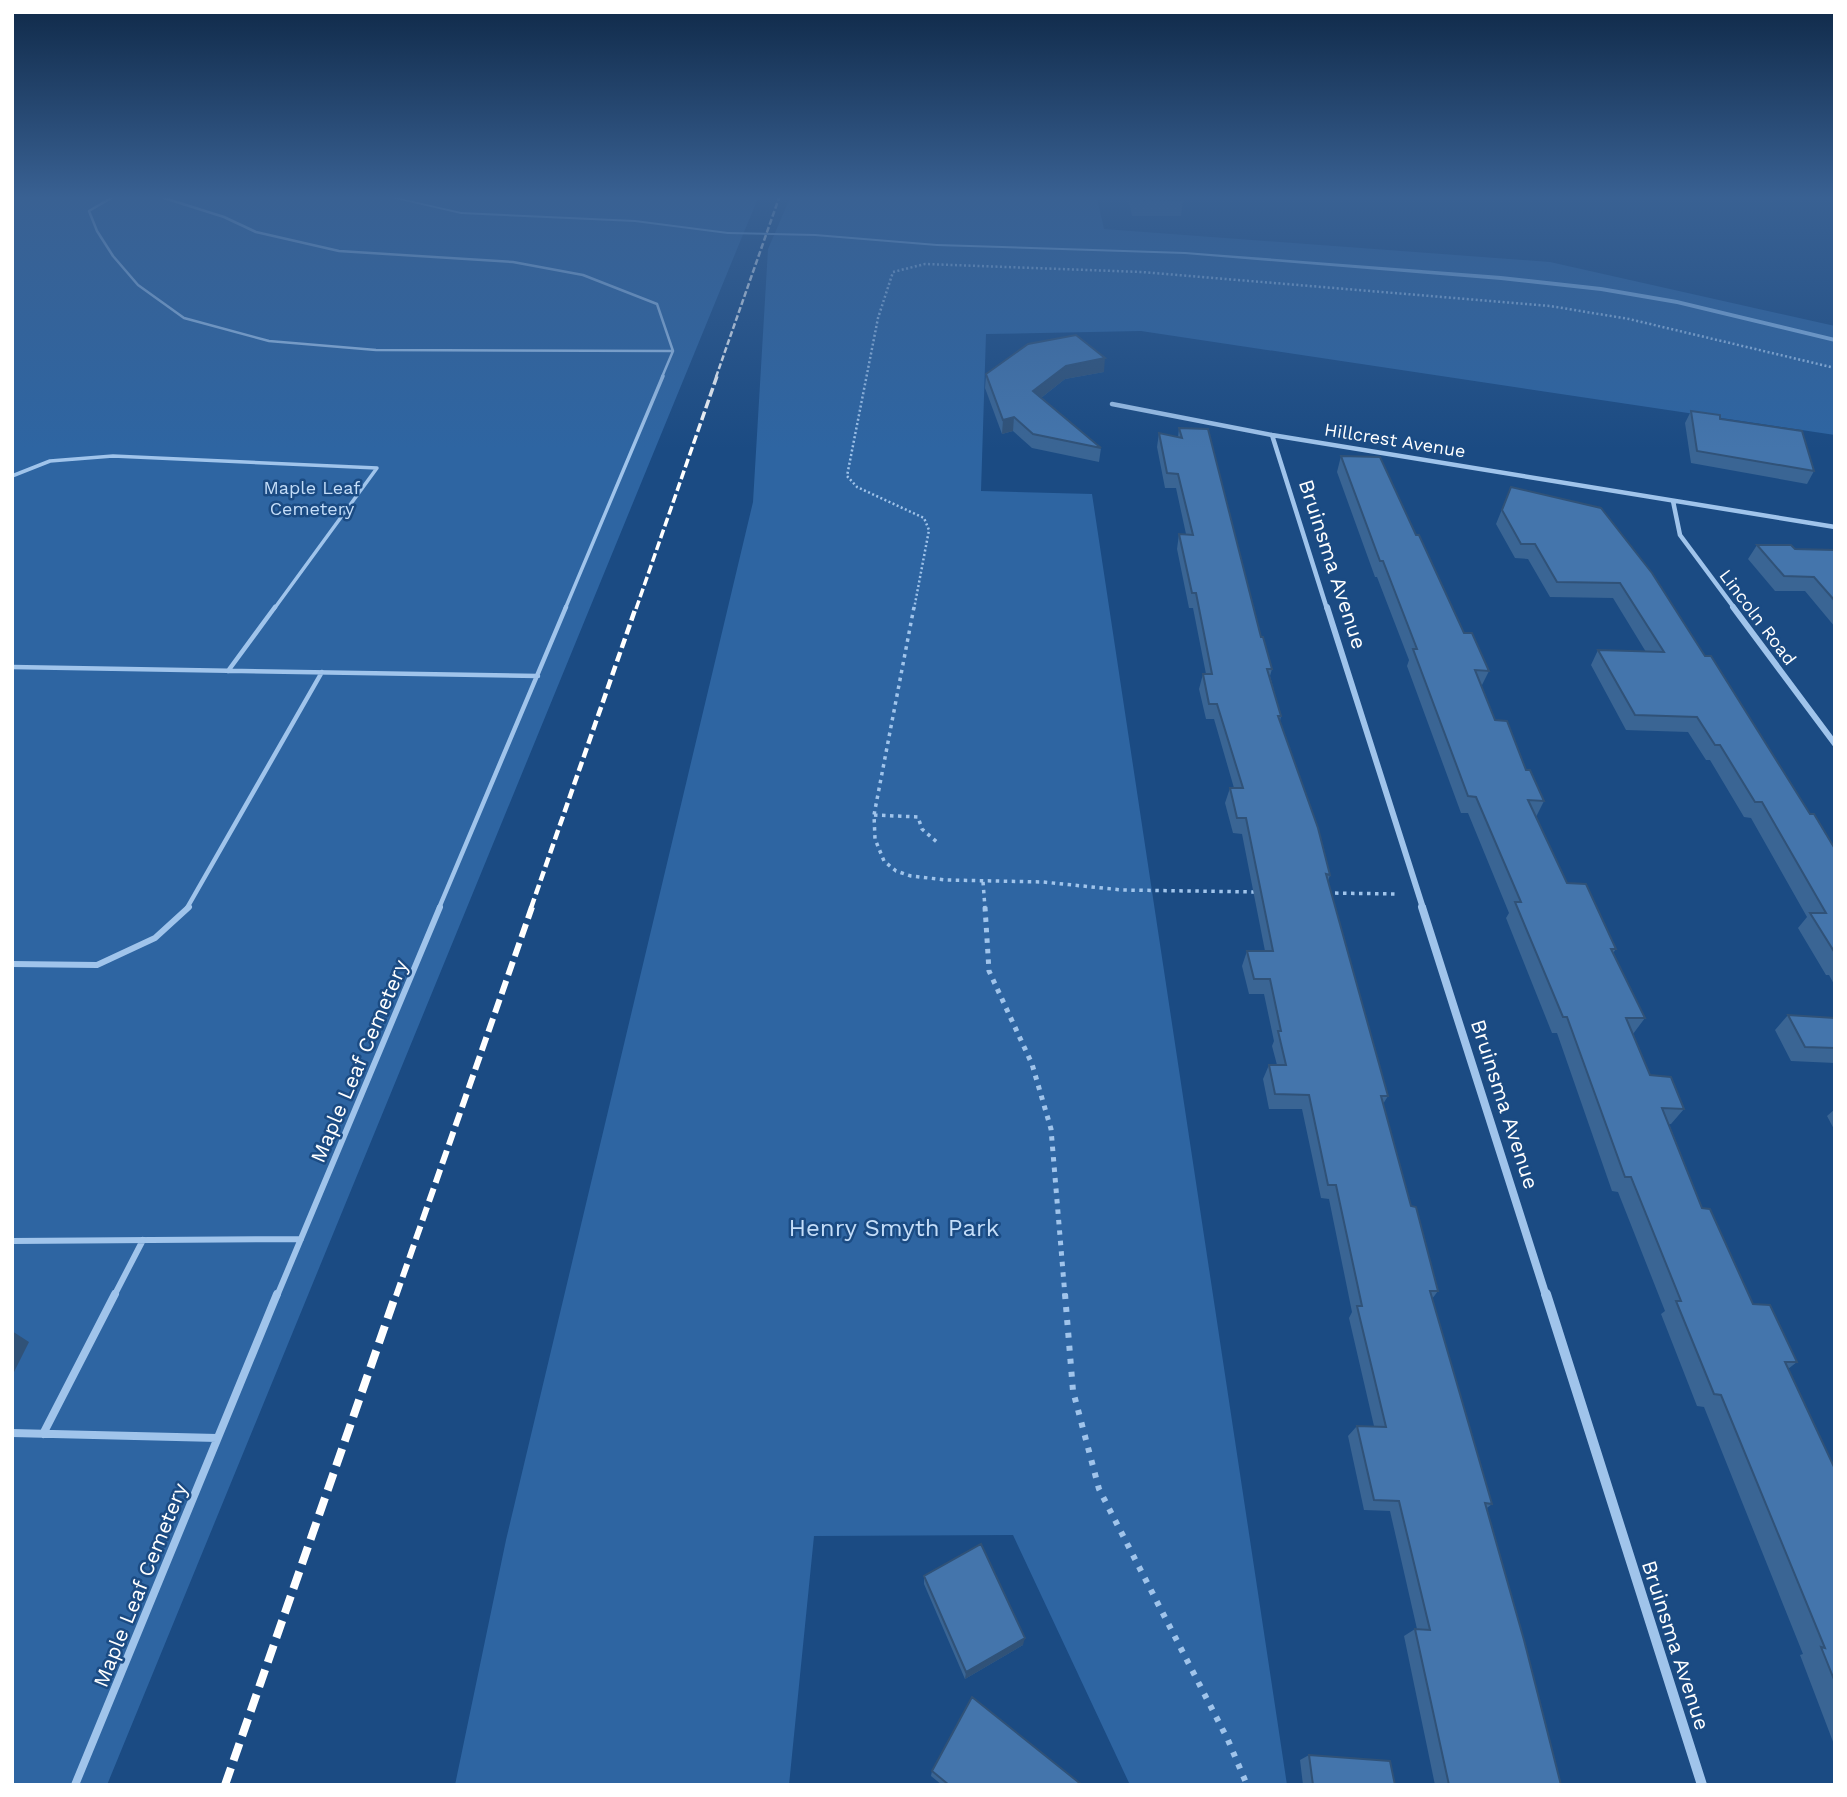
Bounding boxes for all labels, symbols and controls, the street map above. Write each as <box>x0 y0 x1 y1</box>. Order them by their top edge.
street label: Hillcrest Avenue <box>1323 418 1467 462</box>
street label: Bruinsma Avenue <box>1294 476 1372 652</box>
park label: Maple Leaf Cemetery <box>264 477 360 519</box>
street label: Lincoln Road <box>1715 565 1801 669</box>
street label: Maple Leaf Cemetery <box>305 956 413 1166</box>
street label: Bruinsma Avenue <box>1466 1016 1544 1192</box>
park label: Henry Smyth Park <box>789 1214 1000 1242</box>
street label: Maple Leaf Cemetery <box>88 1479 192 1691</box>
street label: Bruinsma Avenue <box>1637 1557 1715 1733</box>

